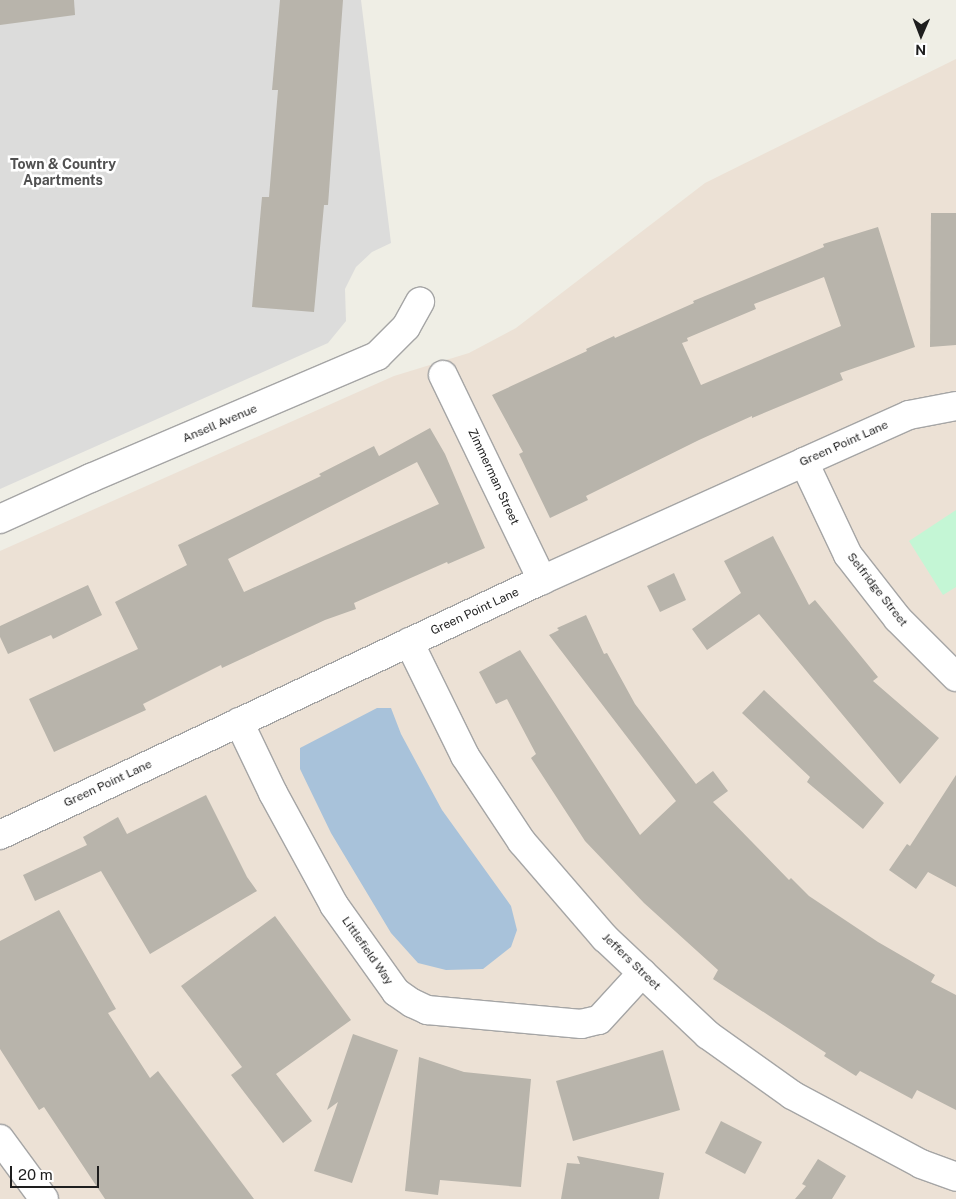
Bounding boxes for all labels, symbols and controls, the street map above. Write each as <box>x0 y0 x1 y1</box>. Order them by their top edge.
north arrow <box>896 10 946 60</box>
text: N <box>915 42 926 58</box>
district label: Town & Country Apartments <box>10 156 116 188</box>
street label: Ansell Avenue <box>181 402 259 446</box>
street label: Green Point Lane <box>797 418 891 470</box>
street label: Zimmerman Street <box>464 427 522 527</box>
street label: Selfridge Street <box>844 550 910 630</box>
street label: Green Point Lane <box>429 585 521 639</box>
street label: Green Point Lane <box>62 757 154 811</box>
street label: Littlefield Way <box>338 914 396 988</box>
street label: Jeffers Street <box>599 930 663 994</box>
scale bar <box>12 1156 101 1188</box>
text: 20 m <box>18 1166 53 1183</box>

